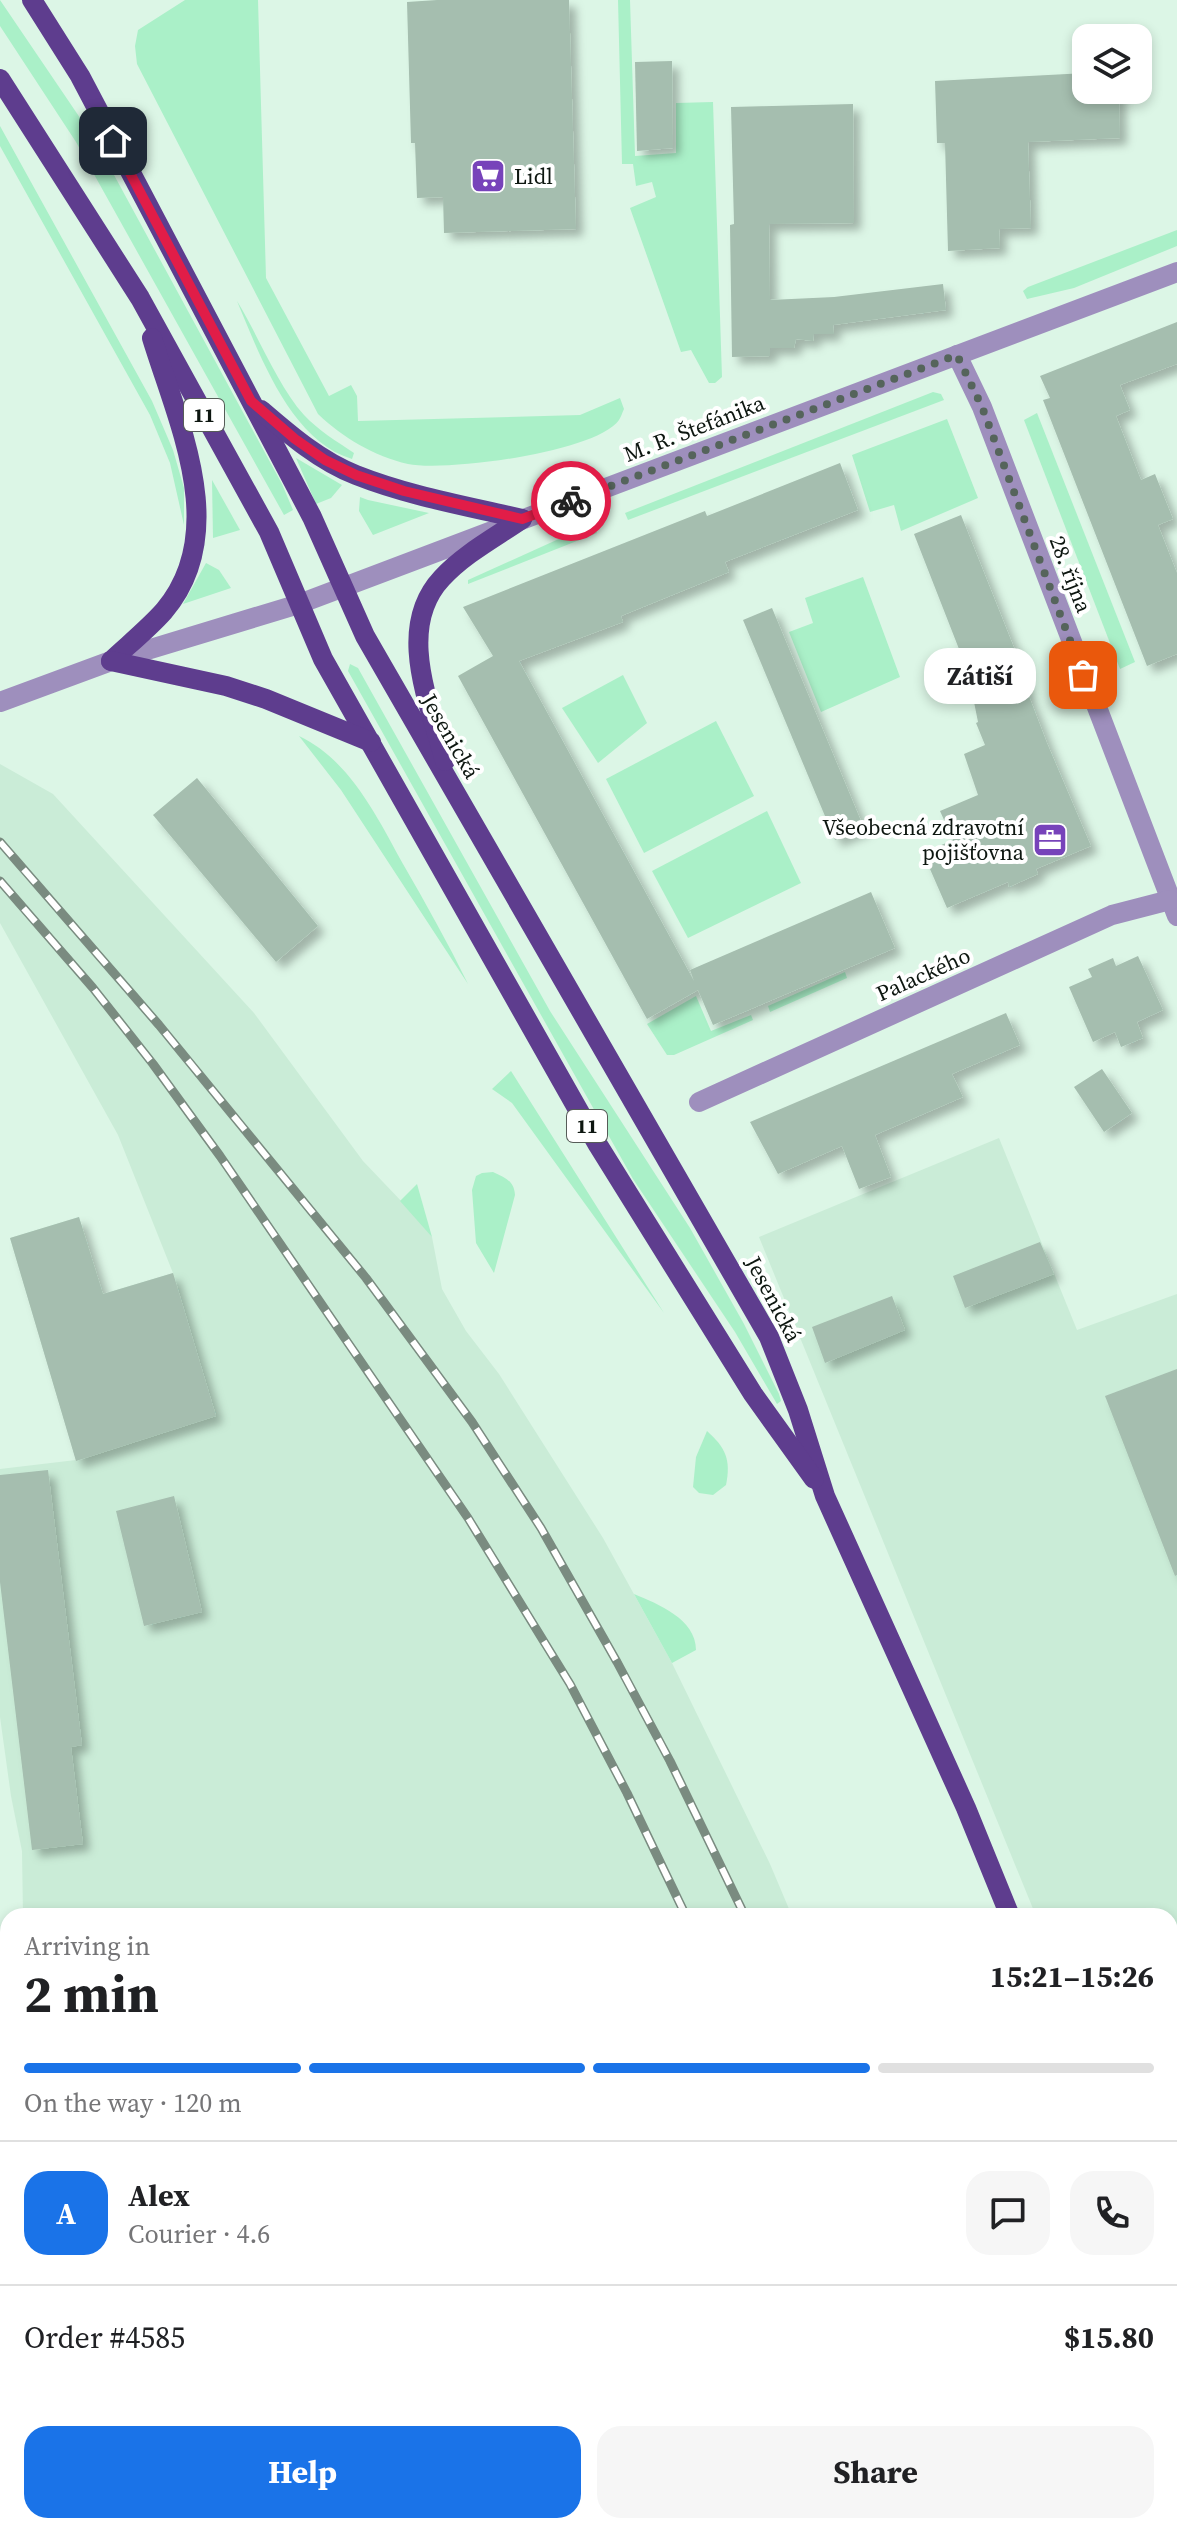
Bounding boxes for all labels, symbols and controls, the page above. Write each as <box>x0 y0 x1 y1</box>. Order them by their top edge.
map controls <box>1072 24 1152 104</box>
button: layers <box>1072 24 1152 104</box>
pin <box>79 107 147 175</box>
icon: home <box>91 119 135 163</box>
supermarket icon: Lidl <box>469 157 507 195</box>
place label: Lidl <box>514 161 553 191</box>
street label: M. R. Štefánika <box>619 387 770 469</box>
road number: 11 <box>184 399 224 431</box>
courier <box>531 461 611 541</box>
icon: bike <box>549 479 593 523</box>
street label: 28. října <box>1043 531 1100 618</box>
pin <box>1049 641 1117 709</box>
callout: Zátiší <box>923 647 1035 703</box>
icon: bag <box>1061 653 1105 697</box>
text: Zátiší <box>947 658 1013 694</box>
street label: Jesenická <box>414 687 488 785</box>
place label: Všeobecná zdravotní pojišťovna <box>822 812 1025 867</box>
office icon: Všeobecná zdravotní pojišťovna <box>1031 821 1069 859</box>
street label: Palackého <box>871 940 975 1008</box>
road number: 11 <box>567 1110 607 1142</box>
street label: Jesenická <box>738 1250 810 1348</box>
text: Arriving in <box>24 1928 150 1964</box>
text: 15:21–15:26 <box>990 1956 1154 1997</box>
text: 2 min <box>24 1958 159 2029</box>
text: On the way · 120 m <box>24 2085 242 2121</box>
button: chat <box>966 2171 1050 2255</box>
button: phone <box>1070 2171 1154 2255</box>
text: Alex <box>128 2175 190 2216</box>
text: A <box>56 2193 76 2234</box>
text: Courier · 4.6 <box>128 2216 270 2252</box>
text: Order #4585 <box>24 2317 185 2358</box>
text: $15.80 <box>1064 2317 1154 2358</box>
button: Help <box>24 2426 581 2518</box>
button: Share <box>597 2426 1154 2518</box>

